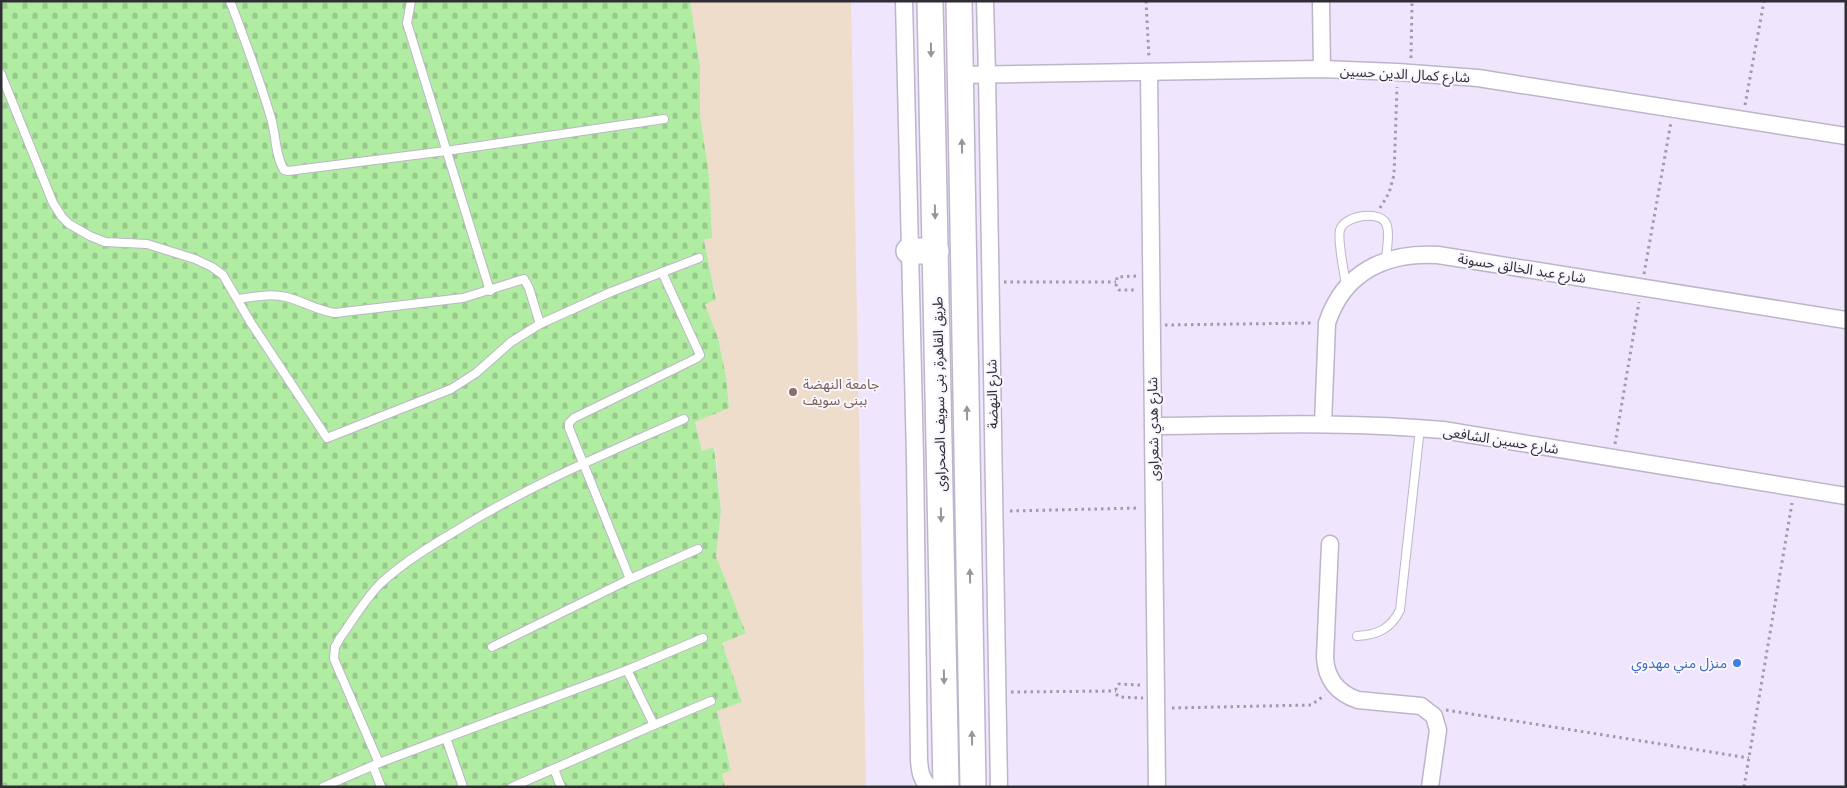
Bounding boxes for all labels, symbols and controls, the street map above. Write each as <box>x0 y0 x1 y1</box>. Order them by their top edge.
one-way arrow <box>927 42 935 58</box>
street label: شارع كمال الدين حسين <box>1340 63 1470 88</box>
one-way arrow <box>958 137 966 153</box>
one-way arrow <box>931 205 939 221</box>
street label: شارع عبد الخالق حسونة <box>1456 250 1587 289</box>
street label: طريق القاهرة, بنى سويف الصحراوى <box>929 296 951 492</box>
street label: شارع النهضة <box>983 359 1004 429</box>
place label: جامعة النهضة ببنى سويف <box>803 376 879 409</box>
street label: شارع هدي شعراوى <box>1144 377 1165 481</box>
marker: جامعة النهضة ببنى سويف <box>787 386 799 398</box>
one-way arrow <box>962 405 970 421</box>
street label: شارع حسين الشافعى <box>1442 423 1560 460</box>
one-way arrow <box>937 507 945 523</box>
one-way arrow <box>965 567 973 583</box>
place label: منزل مني مهدوي <box>1631 655 1727 674</box>
marker: منزل مني مهدوي <box>1731 657 1743 669</box>
one-way arrow <box>940 670 948 686</box>
one-way arrow <box>968 730 976 746</box>

